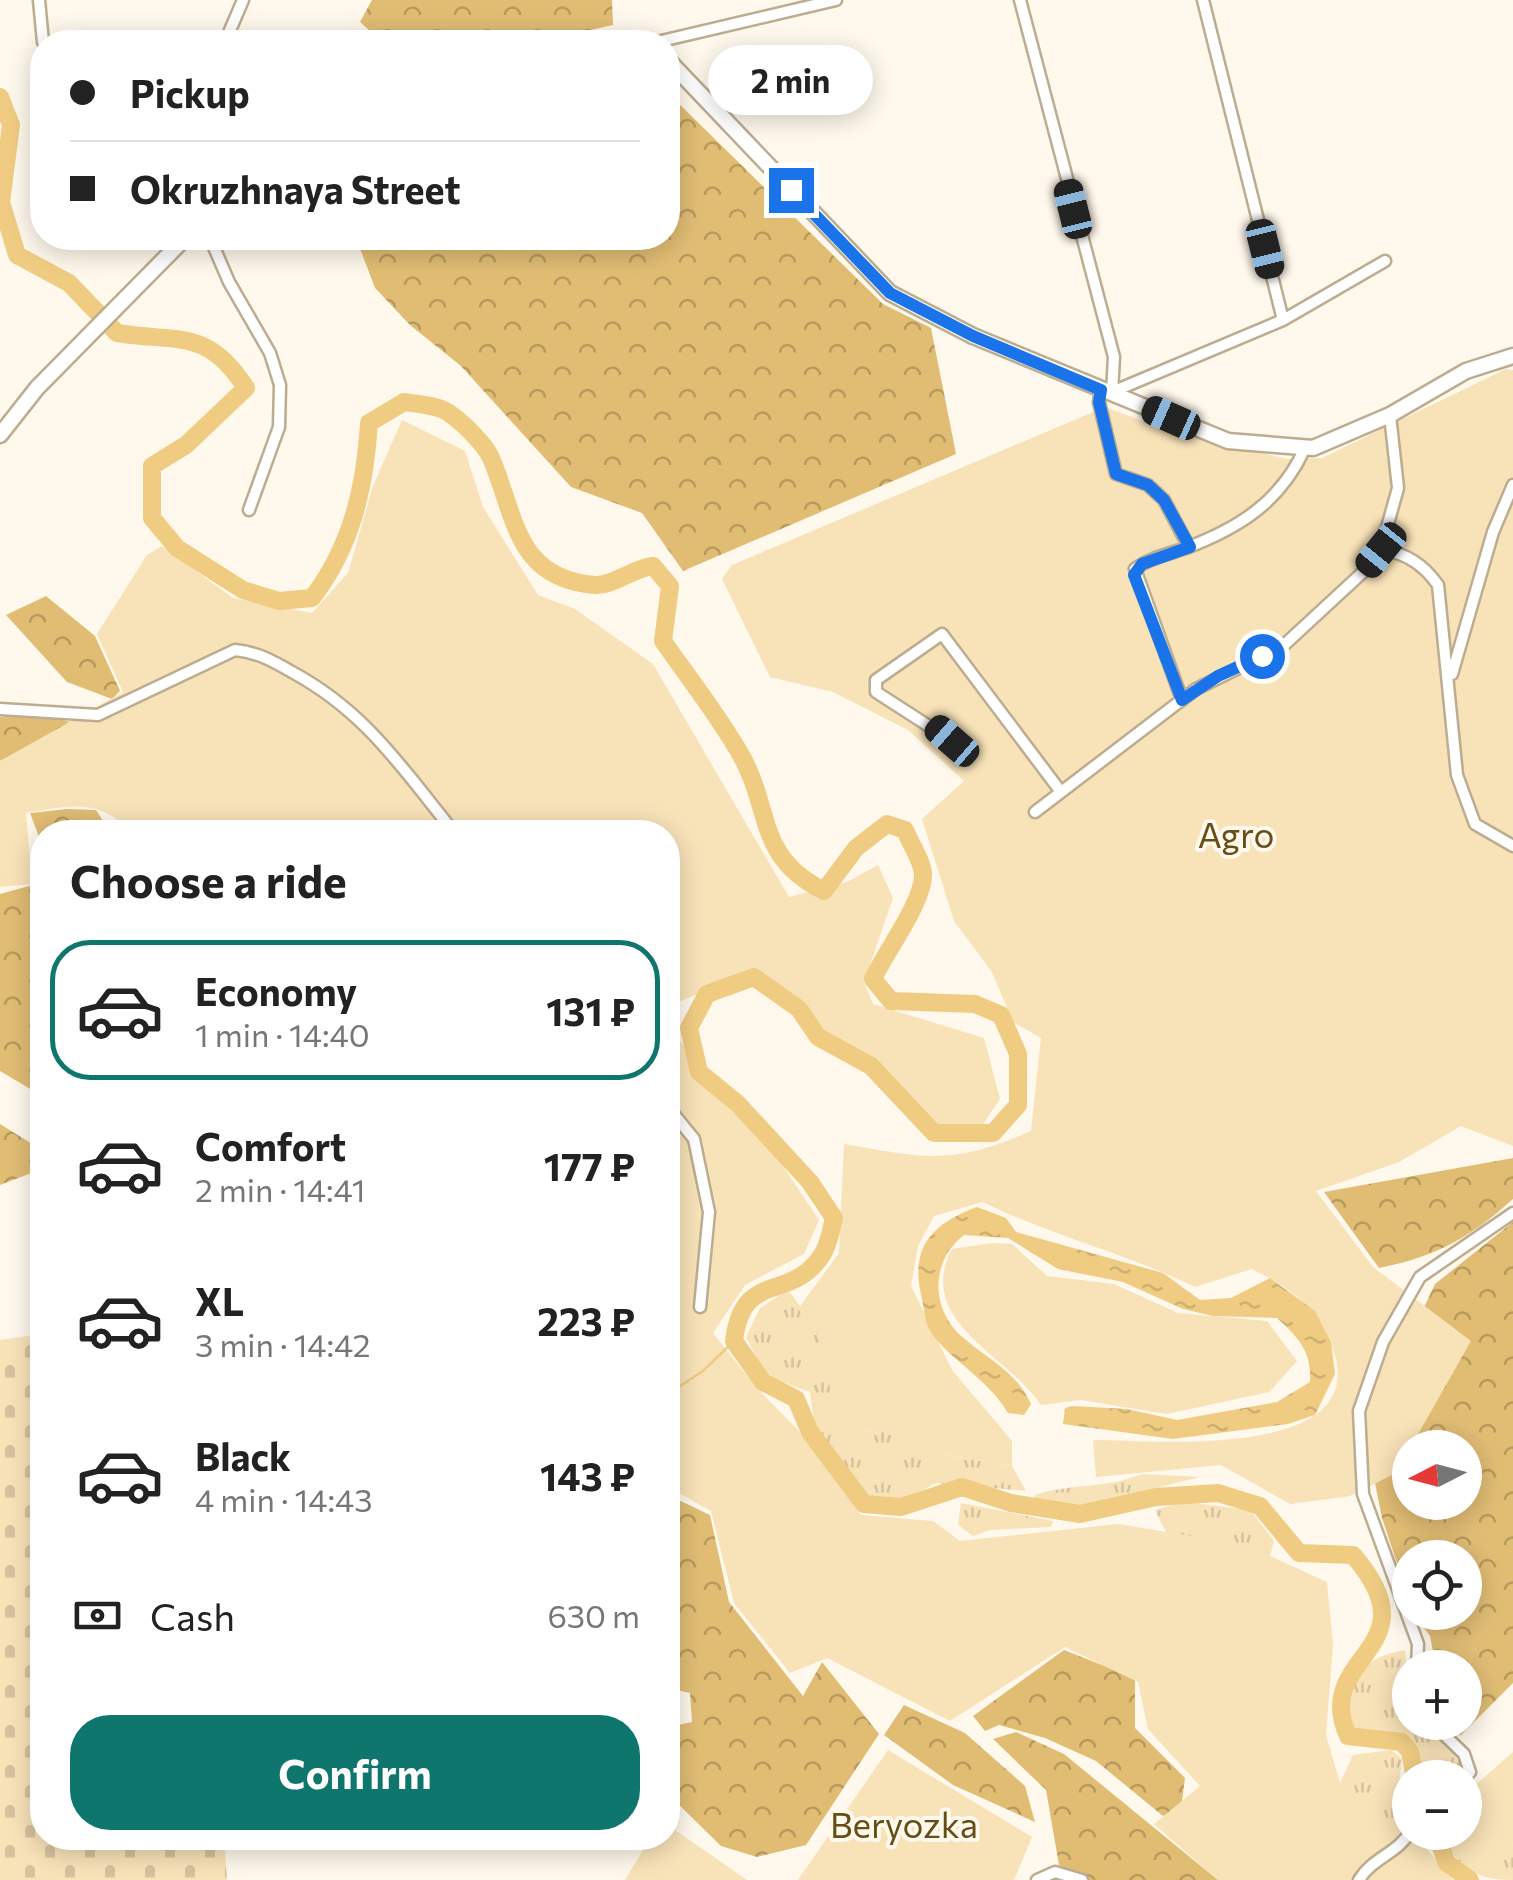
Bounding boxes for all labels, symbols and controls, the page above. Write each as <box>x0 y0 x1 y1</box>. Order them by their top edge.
callout: 2 min <box>708 45 874 115</box>
text: 2 min <box>751 60 830 100</box>
text: Pickup <box>130 69 250 116</box>
text: Okruzhnaya Street <box>130 165 461 212</box>
route end <box>769 168 814 213</box>
car <box>1051 176 1095 242</box>
car <box>1243 216 1287 282</box>
car <box>1137 392 1205 444</box>
car <box>1350 517 1412 583</box>
route start <box>1240 634 1285 679</box>
car <box>920 710 984 772</box>
park label: Agro <box>1198 812 1274 855</box>
text: Choose a ride <box>70 852 347 907</box>
icon: car <box>75 965 165 1055</box>
text: Economy <box>195 967 357 1014</box>
text: 131 ₽ <box>546 987 635 1034</box>
text: 1 min · 14:40 <box>195 1014 370 1054</box>
icon: car <box>75 1120 165 1210</box>
text: Comfort <box>195 1122 346 1169</box>
text: 177 ₽ <box>544 1142 635 1189</box>
text: 2 min · 14:41 <box>195 1169 366 1209</box>
icon: car <box>75 1275 165 1365</box>
text: XL <box>195 1277 244 1324</box>
text: 223 ₽ <box>537 1297 635 1344</box>
text: 3 min · 14:42 <box>195 1324 371 1364</box>
icon: car <box>75 1430 165 1520</box>
north arrow <box>1392 1430 1482 1520</box>
map controls <box>1392 1430 1482 1850</box>
text: Black <box>195 1432 291 1479</box>
text: 143 ₽ <box>540 1452 635 1499</box>
text: 4 min · 14:43 <box>195 1479 373 1519</box>
button: locate <box>1392 1540 1482 1630</box>
icon: cash <box>70 1588 125 1643</box>
text: Cash <box>150 1592 235 1639</box>
text: 630 m <box>547 1595 640 1635</box>
button: + <box>1392 1650 1482 1740</box>
button: Confirm <box>70 1715 640 1830</box>
button: − <box>1392 1760 1482 1850</box>
park label: Beryozka <box>830 1802 978 1845</box>

